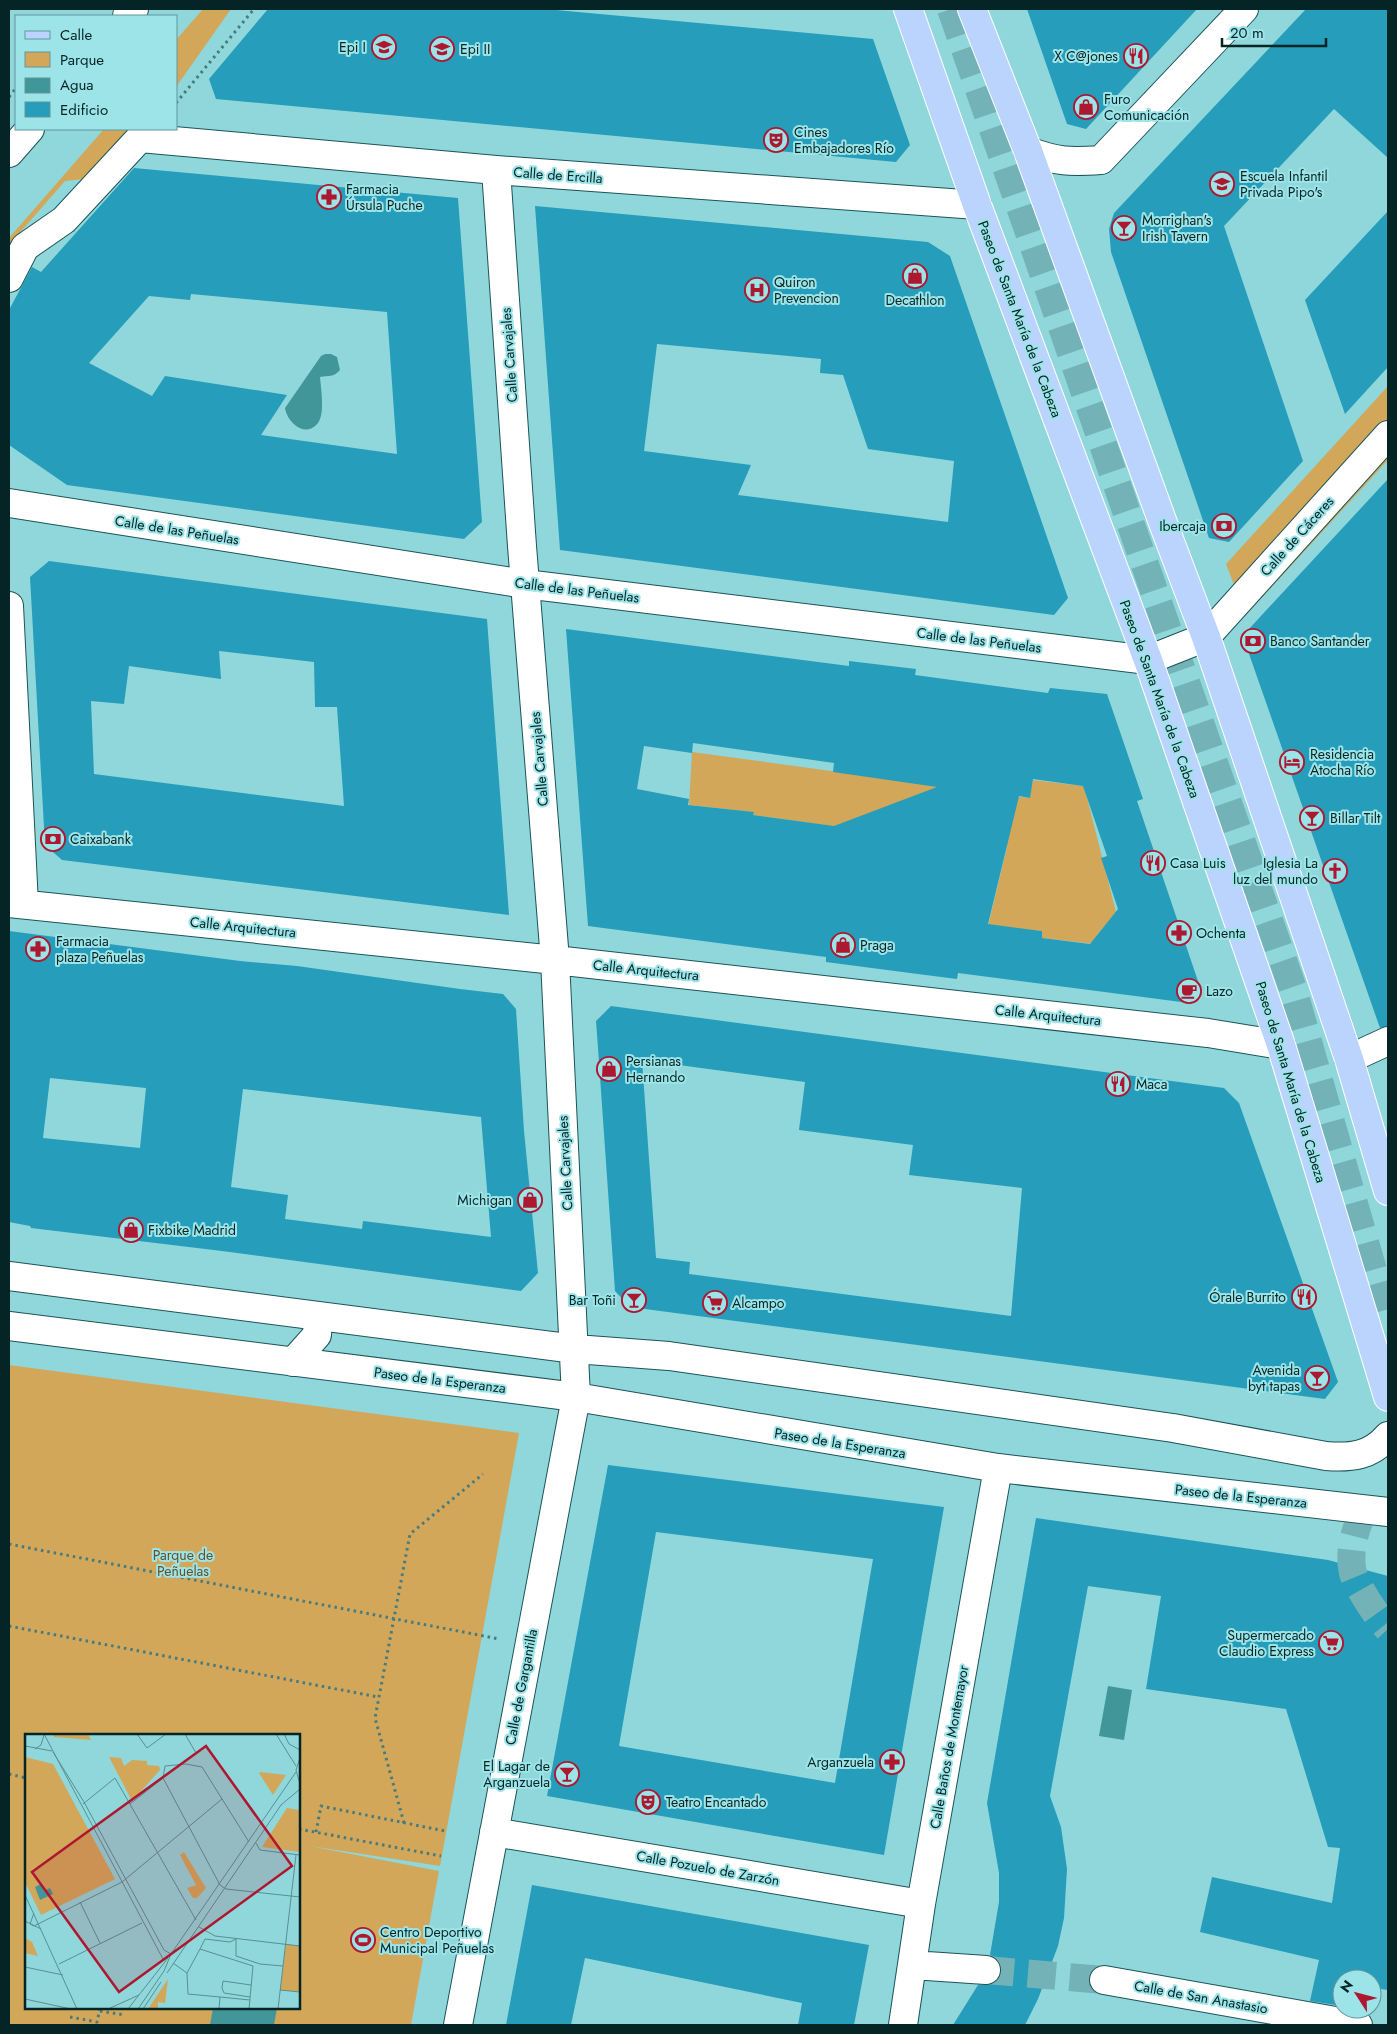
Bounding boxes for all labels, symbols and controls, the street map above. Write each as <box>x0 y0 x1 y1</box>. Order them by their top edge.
legend <box>15 15 178 130</box>
scale bar <box>1222 15 1326 47</box>
text: 20 m <box>1230 22 1264 44</box>
text: Calle <box>60 24 92 46</box>
school or university icon: Epi I <box>371 34 397 60</box>
school or university icon: Epi II <box>429 36 455 62</box>
place label: Epi I <box>339 37 366 57</box>
place label: Epi II <box>460 39 490 59</box>
restaurant icon: X C@jones <box>1123 43 1149 69</box>
place label: X C@jones <box>1054 46 1118 66</box>
text: Parque <box>60 49 104 71</box>
text: Agua <box>60 74 94 96</box>
place label: Furo Comunicación <box>1104 89 1189 125</box>
shop icon: Furo Comunicación <box>1073 94 1099 120</box>
text: Edificio <box>60 99 108 121</box>
place label: Cines Embajadores Río <box>794 122 894 158</box>
theatre icon: Cines Embajadores Río <box>763 127 789 153</box>
street label: Calle de Ercilla <box>513 162 603 188</box>
place label: Escuela Infantil Privada Pipo's <box>1240 166 1328 202</box>
school or university icon: Escuela Infantil Privada Pipo's <box>1209 171 1235 197</box>
place label: Farmacia Úrsula Puche <box>346 179 423 215</box>
pharmacy icon: Farmacia Úrsula Puche <box>316 184 342 210</box>
place label: Morrighan's Irish Tavern <box>1142 210 1212 246</box>
bar icon: Morrighan's Irish Tavern <box>1111 215 1137 241</box>
street label: Paseo de Santa María de la Cabeza <box>973 218 1067 420</box>
shop icon: Decathlon <box>902 263 928 289</box>
place label: Quiron Prevencion <box>774 272 839 308</box>
hospital icon: Quiron Prevencion <box>744 277 770 303</box>
place label: Decathlon <box>885 290 945 310</box>
street label: Calle Carvajales <box>496 307 522 403</box>
street label: Calle de Cáceres <box>1256 491 1339 580</box>
street label: Calle de las Peñuelas <box>114 510 241 550</box>
bank icon: Ibercaja <box>1211 513 1237 539</box>
place label: Ibercaja <box>1159 516 1206 536</box>
street label: Calle de las Peñuelas <box>514 572 641 608</box>
street label: Paseo de Santa María de la Cabeza <box>1115 597 1205 801</box>
street label: Calle de las Peñuelas <box>916 622 1043 658</box>
bank icon: Banco Santander <box>1240 628 1266 654</box>
place label: Banco Santander <box>1270 631 1370 651</box>
street label: Calle Carvajales <box>525 710 553 807</box>
place label: Residencia Atocha Río <box>1310 744 1375 780</box>
hotel icon: Residencia Atocha Río <box>1279 749 1305 775</box>
bar icon: Billar Tilt <box>1299 805 1325 831</box>
place label: Billar Tilt <box>1330 808 1381 828</box>
bank icon: Caixabank <box>40 826 66 852</box>
place label: Caixabank <box>70 829 132 849</box>
restaurant icon: Casa Luis <box>1140 850 1166 876</box>
place label: Casa Luis <box>1170 853 1226 873</box>
place label: Iglesia La luz del mundo <box>1233 853 1318 889</box>
church icon: Iglesia La luz del mundo <box>1322 858 1348 884</box>
street label: Calle Arquitectura <box>189 911 297 943</box>
pharmacy icon: Ochenta <box>1166 920 1192 946</box>
place label: Ochenta <box>1196 923 1246 943</box>
place label: Farmacia plaza Peñuelas <box>56 931 144 967</box>
shop icon: Praga <box>830 932 856 958</box>
place label: Praga <box>860 935 894 955</box>
pharmacy icon: Farmacia plaza Peñuelas <box>25 936 51 962</box>
street label: Calle Arquitectura <box>592 954 700 986</box>
cafe icon: Lazo <box>1176 978 1202 1004</box>
street label: Paseo de Santa María de la Cabeza <box>1251 979 1331 1185</box>
place label: Lazo <box>1206 981 1233 1001</box>
street label: Calle Arquitectura <box>994 999 1102 1031</box>
place label: Persianas Hernando <box>626 1051 685 1087</box>
shop icon: Persianas Hernando <box>596 1056 622 1082</box>
restaurant icon: Maca <box>1105 1071 1131 1097</box>
place label: Maca <box>1136 1074 1168 1094</box>
street label: Calle Carvajales <box>553 1115 577 1211</box>
shop icon: Michigan <box>517 1187 543 1213</box>
place label: Michigan <box>457 1190 512 1210</box>
shop icon: Fixbike Madrid <box>118 1217 144 1243</box>
place label: Fixbike Madrid <box>148 1220 236 1240</box>
restaurant icon: Órale Burrito <box>1291 1284 1317 1310</box>
bar icon: Bar Toñi <box>621 1287 647 1313</box>
place label: Órale Burrito <box>1209 1287 1286 1307</box>
place label: Bar Toñi <box>569 1290 616 1310</box>
supermarket icon: Alcampo <box>702 1290 728 1316</box>
place label: Alcampo <box>732 1293 785 1313</box>
place label: Avenida byt tapas <box>1248 1360 1300 1396</box>
street label: Paseo de la Esperanza <box>373 1362 507 1398</box>
bar icon: Avenida byt tapas <box>1304 1365 1330 1391</box>
street label: Paseo de la Esperanza <box>773 1423 907 1463</box>
street label: Paseo de la Esperanza <box>1174 1479 1308 1513</box>
park label: Parque de Peñuelas <box>153 1545 213 1581</box>
place label: Supermercado Claudio Express <box>1219 1625 1314 1661</box>
street label: Calle de Gargantilla <box>500 1627 542 1747</box>
supermarket icon: Supermercado Claudio Express <box>1318 1630 1344 1656</box>
street label: Calle Baños de Montemayor <box>925 1663 973 1830</box>
inset map <box>25 1734 300 2009</box>
pharmacy icon: Arganzuela <box>879 1749 905 1775</box>
place label: Arganzuela <box>807 1752 874 1772</box>
place label: El Lagar de Arganzuela <box>483 1756 550 1792</box>
bar icon: El Lagar de Arganzuela <box>554 1761 580 1787</box>
theatre icon: Teatro Encantado <box>635 1789 661 1815</box>
place label: Teatro Encantado <box>666 1792 767 1812</box>
street label: Calle Pozuelo de Zarzón <box>635 1846 781 1890</box>
place label: Centro Deportivo Municipal Peñuelas <box>380 1922 494 1958</box>
sports icon: Centro Deportivo Municipal Peñuelas <box>350 1927 376 1953</box>
north arrow <box>1332 1969 1382 2019</box>
street label: Calle de San Anastasio <box>1133 1975 1270 2019</box>
text: N <box>1335 1976 1358 1997</box>

